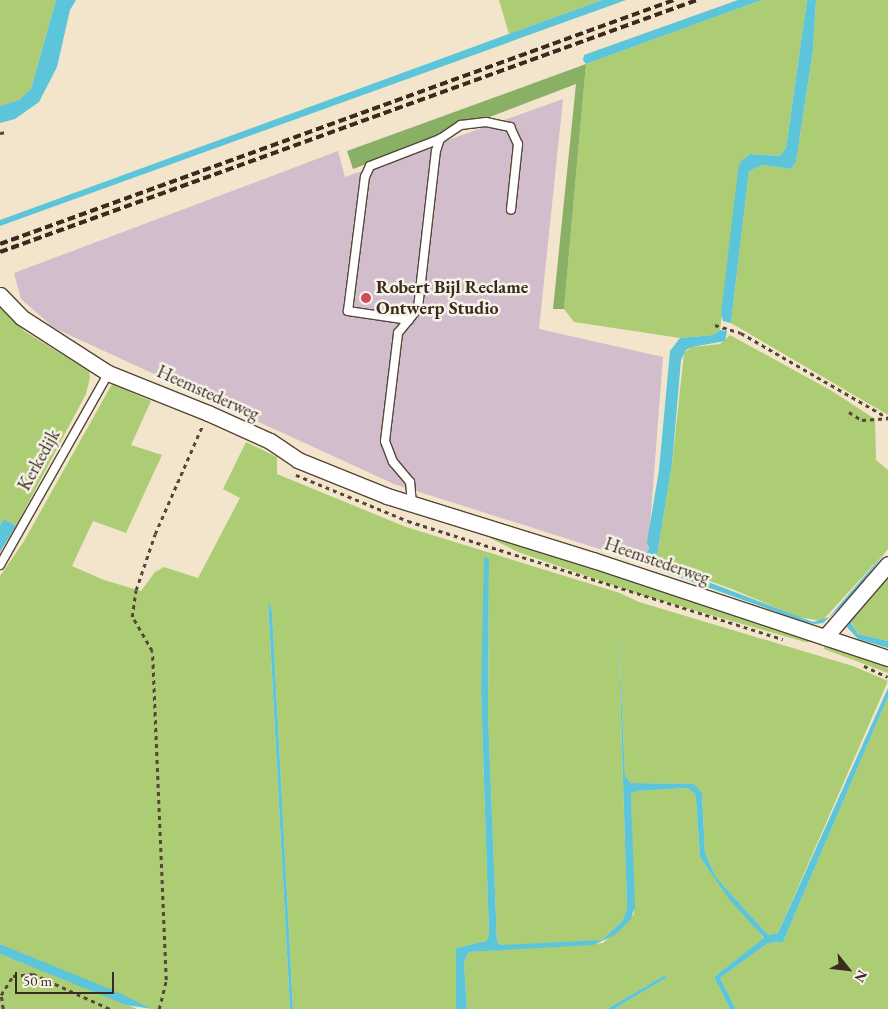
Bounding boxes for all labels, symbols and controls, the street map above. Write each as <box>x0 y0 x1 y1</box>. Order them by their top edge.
place label: Robert Bijl Reclame Ontwerp Studio <box>376 277 528 320</box>
marker: Robert Bijl Reclame Ontwerp Studio <box>360 292 372 304</box>
street label: Heemstederweg <box>154 361 262 425</box>
street label: Kerkedijk <box>13 426 65 494</box>
street label: Heemstederweg <box>602 533 712 589</box>
north arrow <box>823 944 873 994</box>
scale bar <box>18 962 116 994</box>
text: N <box>851 967 872 986</box>
text: 50 m <box>23 971 52 990</box>

